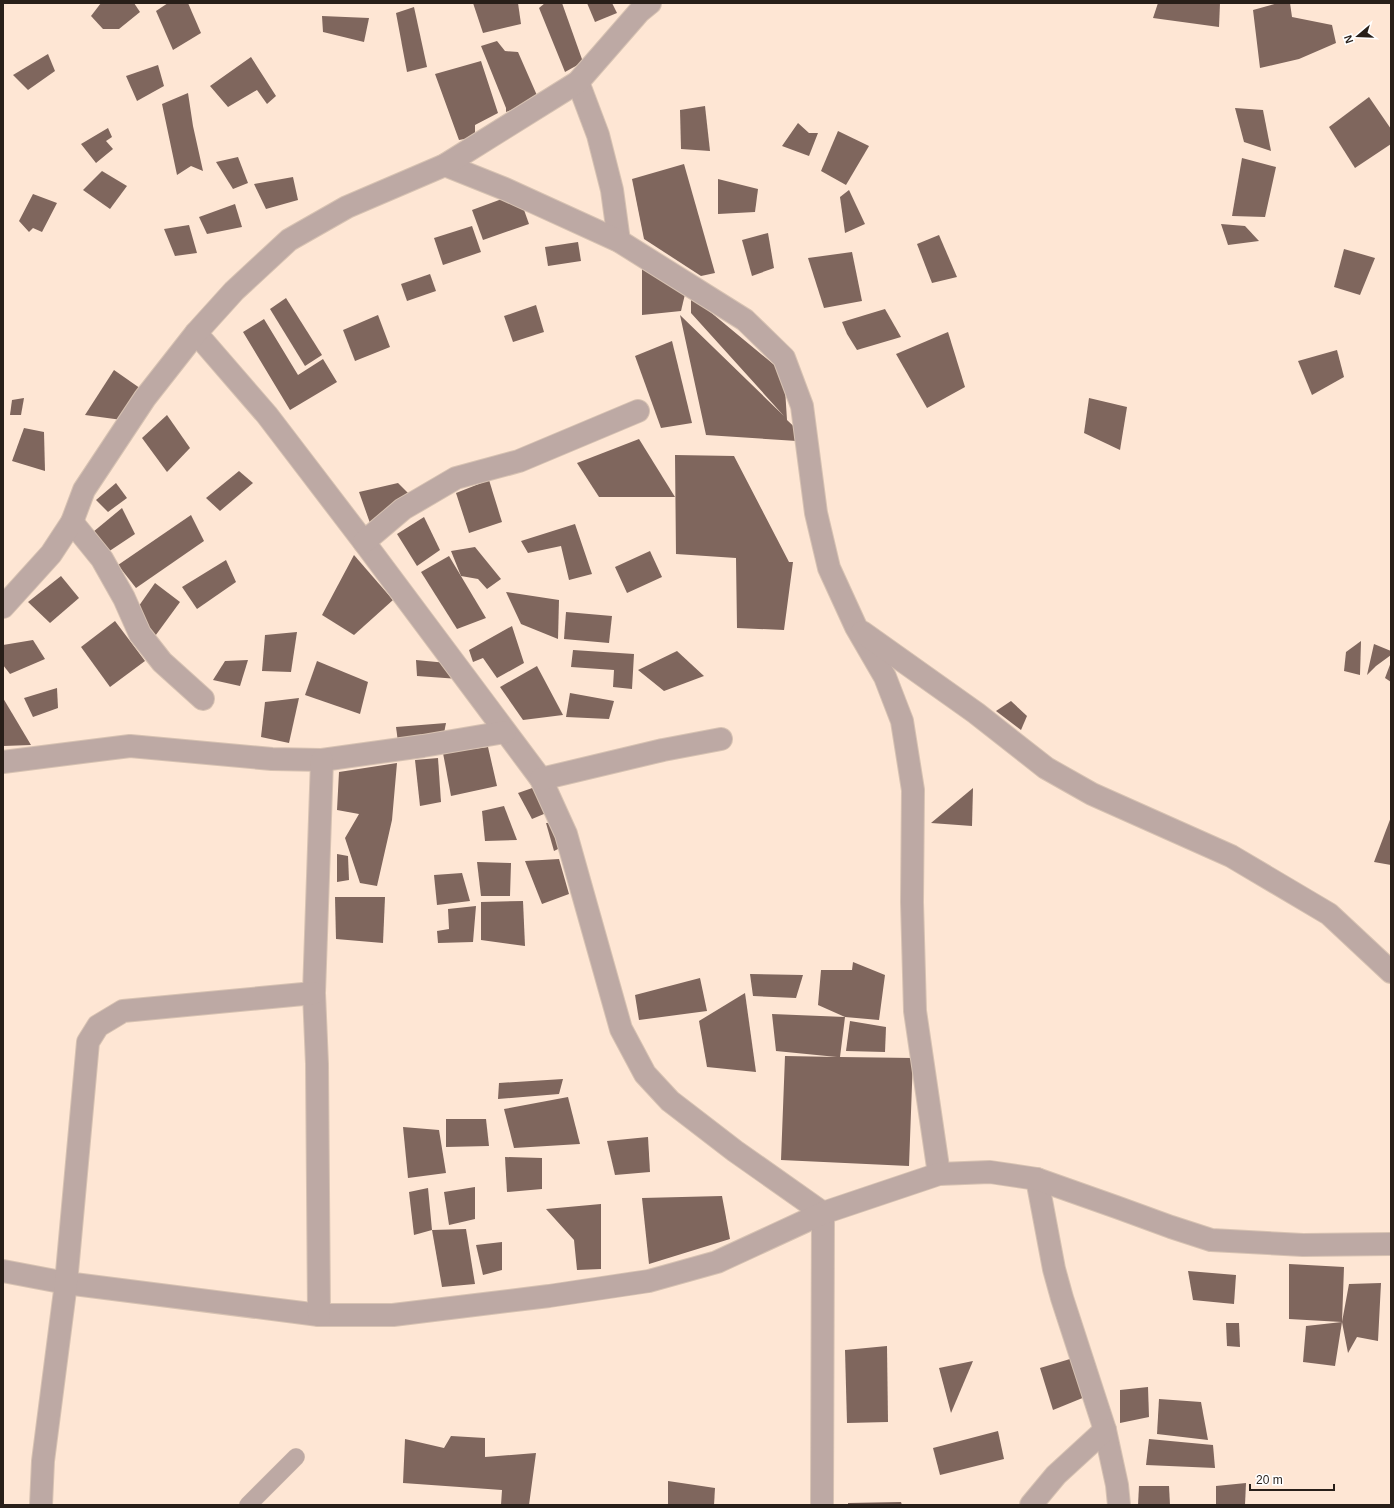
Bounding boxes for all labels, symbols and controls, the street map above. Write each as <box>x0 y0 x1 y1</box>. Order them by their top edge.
north arrow <box>1338 16 1378 56</box>
text: N <box>1342 33 1356 45</box>
scale bar <box>1250 1466 1334 1492</box>
text: 20 m <box>1256 1473 1283 1487</box>

